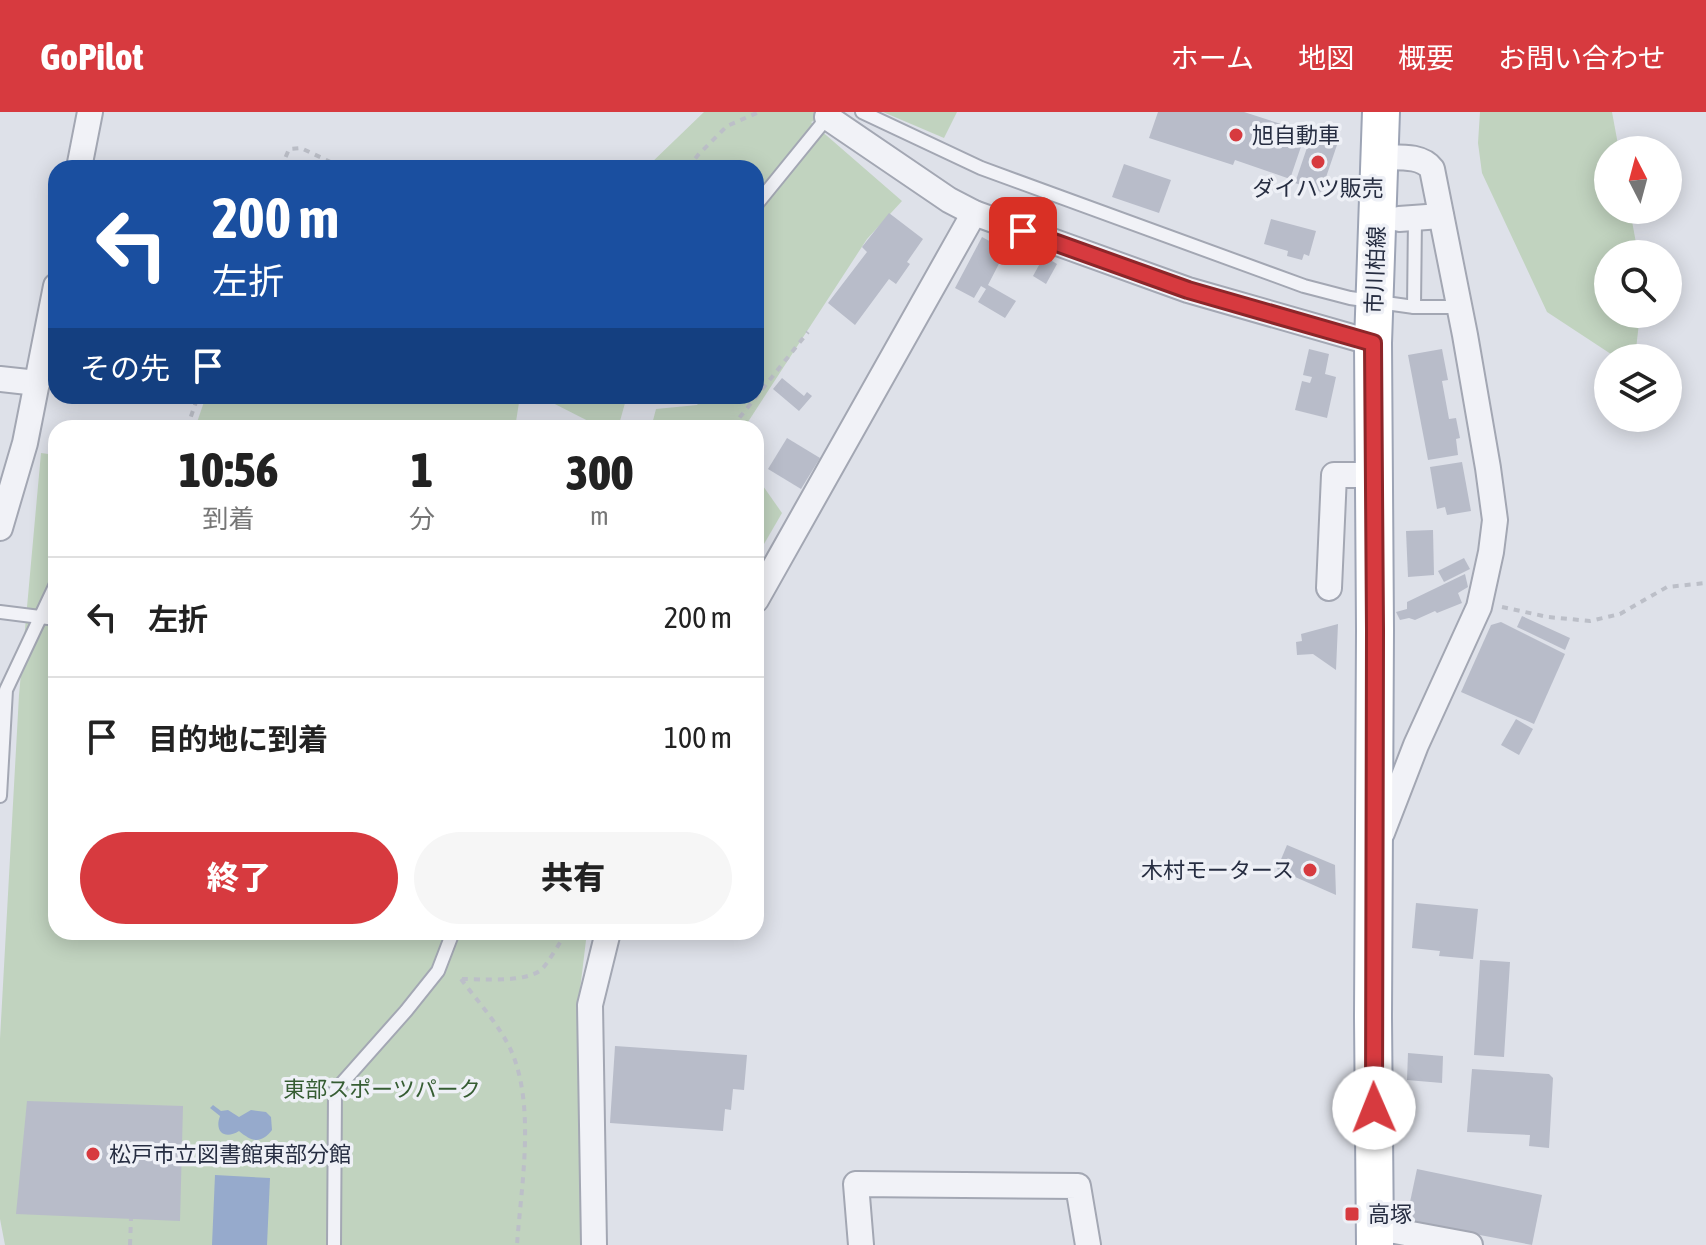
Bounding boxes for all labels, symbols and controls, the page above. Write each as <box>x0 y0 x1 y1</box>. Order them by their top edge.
text: GoPilot <box>40 35 143 78</box>
text: ホーム <box>1171 42 1254 74</box>
text: 地図 <box>1298 42 1354 74</box>
text: 概要 <box>1398 42 1454 74</box>
text: お問い合わせ <box>1498 42 1666 74</box>
place label: 旭自動車 <box>1252 122 1340 148</box>
marker: 旭自動車 <box>1227 126 1245 144</box>
north arrow <box>1594 136 1682 224</box>
map controls <box>1594 136 1682 432</box>
marker: ダイハツ販売 <box>1309 153 1327 171</box>
place label: ダイハツ販売 <box>1252 175 1384 201</box>
text: 200 m <box>212 186 339 250</box>
icon: left <box>80 192 184 296</box>
pin <box>989 197 1057 265</box>
icon: arrive <box>1001 209 1045 253</box>
street label: 市川柏線 <box>1360 226 1390 314</box>
button: search <box>1594 240 1682 328</box>
text: 左折 <box>212 260 284 302</box>
icon: arrive <box>186 344 230 388</box>
button: layers <box>1594 344 1682 432</box>
text: その先 <box>80 351 170 385</box>
text: 10:56 <box>179 442 278 497</box>
text: 1 <box>411 442 433 497</box>
text: 300 <box>566 445 633 500</box>
text: m <box>590 501 609 531</box>
text: 到着 <box>202 504 255 534</box>
text: 分 <box>409 504 435 534</box>
icon: left <box>80 595 124 639</box>
text: 200 m <box>664 600 732 634</box>
text: 左折 <box>148 602 208 636</box>
icon: arrive <box>80 715 124 759</box>
text: 100 m <box>664 720 732 754</box>
text: 目的地に到着 <box>148 722 328 756</box>
button: 終了 <box>80 832 398 924</box>
button: 共有 <box>414 832 732 924</box>
place label: 木村モータース <box>1141 857 1294 883</box>
marker: 木村モータース <box>1301 861 1319 879</box>
position arrow <box>1332 1066 1416 1150</box>
park label: 東部スポーツパーク <box>283 1076 481 1102</box>
place label: 松戸市立図書館東部分館 <box>109 1141 351 1167</box>
marker: 松戸市立図書館東部分館 <box>84 1145 102 1163</box>
place label: 高塚 <box>1368 1201 1412 1227</box>
marker: 高塚 <box>1343 1205 1361 1223</box>

